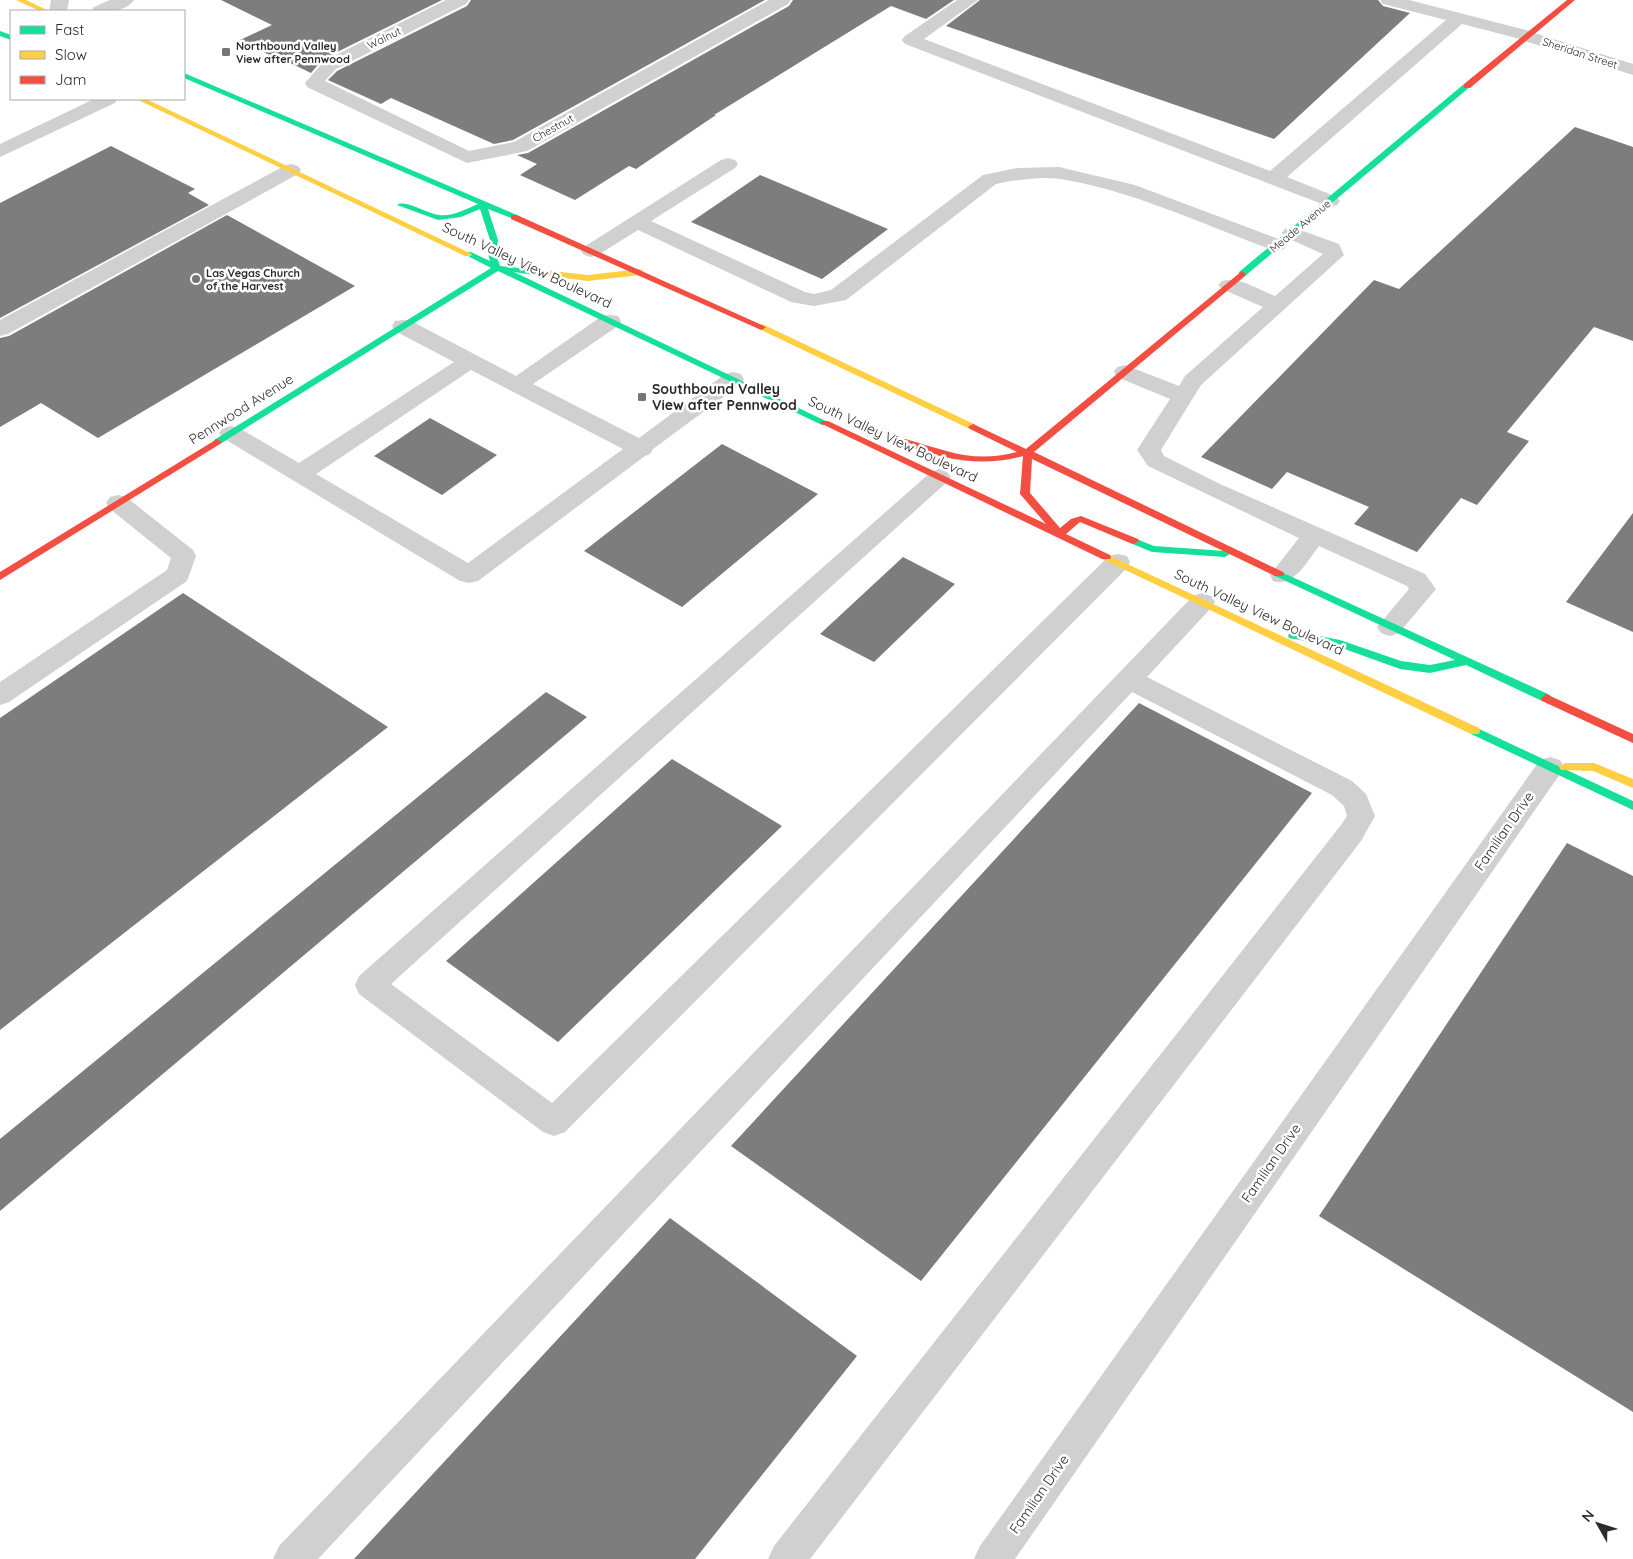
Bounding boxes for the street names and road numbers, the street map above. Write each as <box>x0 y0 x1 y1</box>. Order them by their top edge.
street label: Walnut <box>365 24 404 52</box>
street label: Sheridan Street <box>1541 34 1620 72</box>
street label: Chestnut <box>530 111 576 145</box>
street label: Meade Avenue <box>1267 196 1333 256</box>
street label: South Valley View Boulevard <box>439 218 615 312</box>
street label: Pennwood Avenue <box>185 370 297 448</box>
street label: South Valley View Boulevard <box>805 392 981 486</box>
street label: South Valley View Boulevard <box>1171 565 1347 659</box>
street label: Familian Drive <box>1470 788 1538 874</box>
street label: Familian Drive <box>1237 1120 1305 1206</box>
street label: Familian Drive <box>1005 1451 1073 1537</box>

